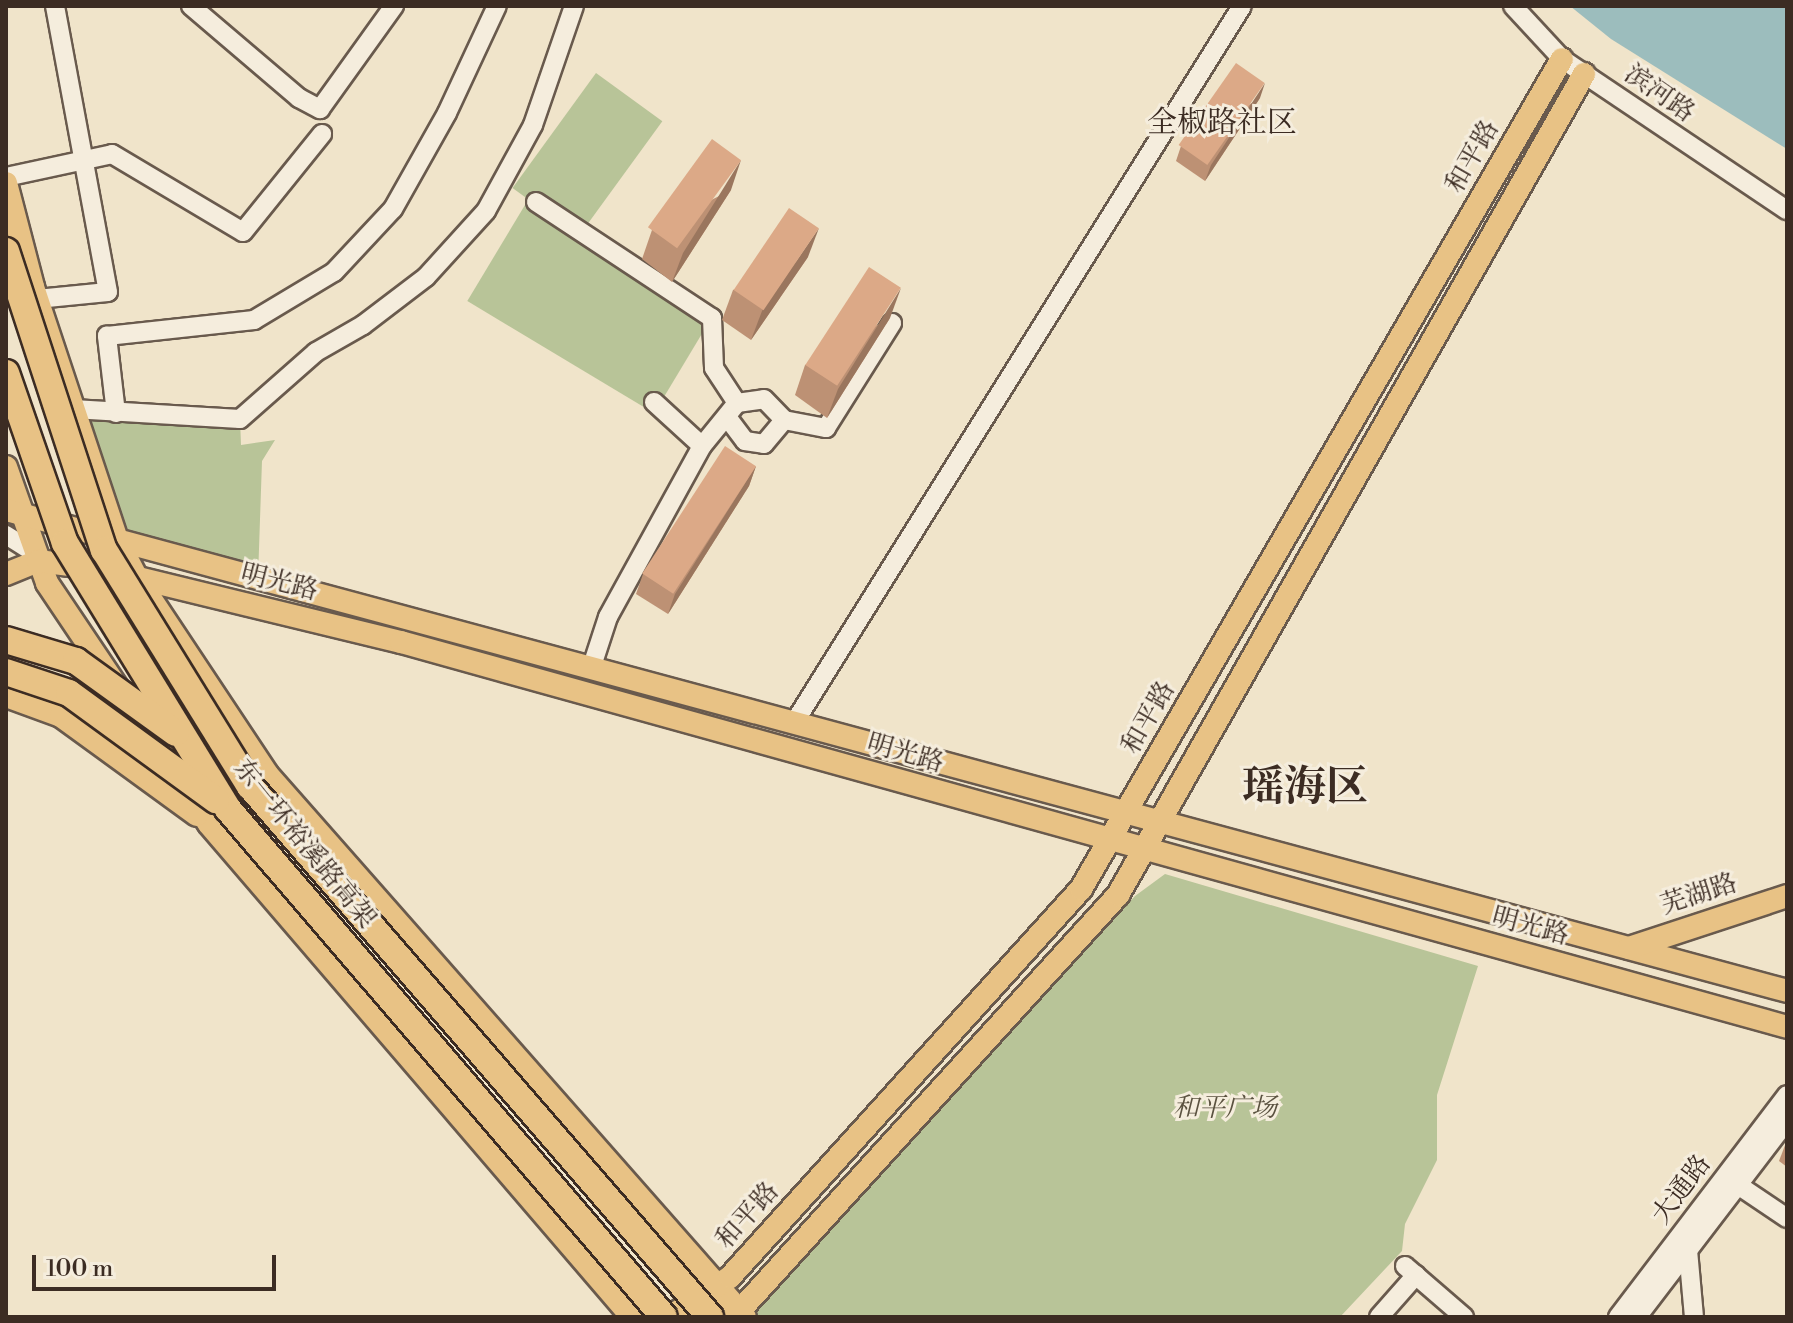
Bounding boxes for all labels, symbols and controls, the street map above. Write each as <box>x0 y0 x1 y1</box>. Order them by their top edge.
street label: 滨河路 <box>1618 59 1700 129</box>
district label: 全椒路社区 <box>1147 105 1297 141</box>
street label: 和平路 <box>1440 115 1506 199</box>
street label: 明光路 <box>237 558 321 608</box>
street label: 和平路 <box>1116 676 1182 760</box>
street label: 明光路 <box>863 728 947 780</box>
street label: 东一环裕溪路高架 <box>226 753 382 935</box>
district label: 瑶海区 <box>1242 763 1368 813</box>
street label: 芜湖路 <box>1657 868 1741 922</box>
street label: 明光路 <box>1488 902 1572 952</box>
park label: 和平广场 <box>1173 1093 1277 1125</box>
street label: 大通路 <box>1646 1149 1718 1231</box>
street label: 和平路 <box>710 1177 786 1255</box>
scale bar <box>36 1239 280 1289</box>
text: 100 m <box>46 1254 113 1284</box>

